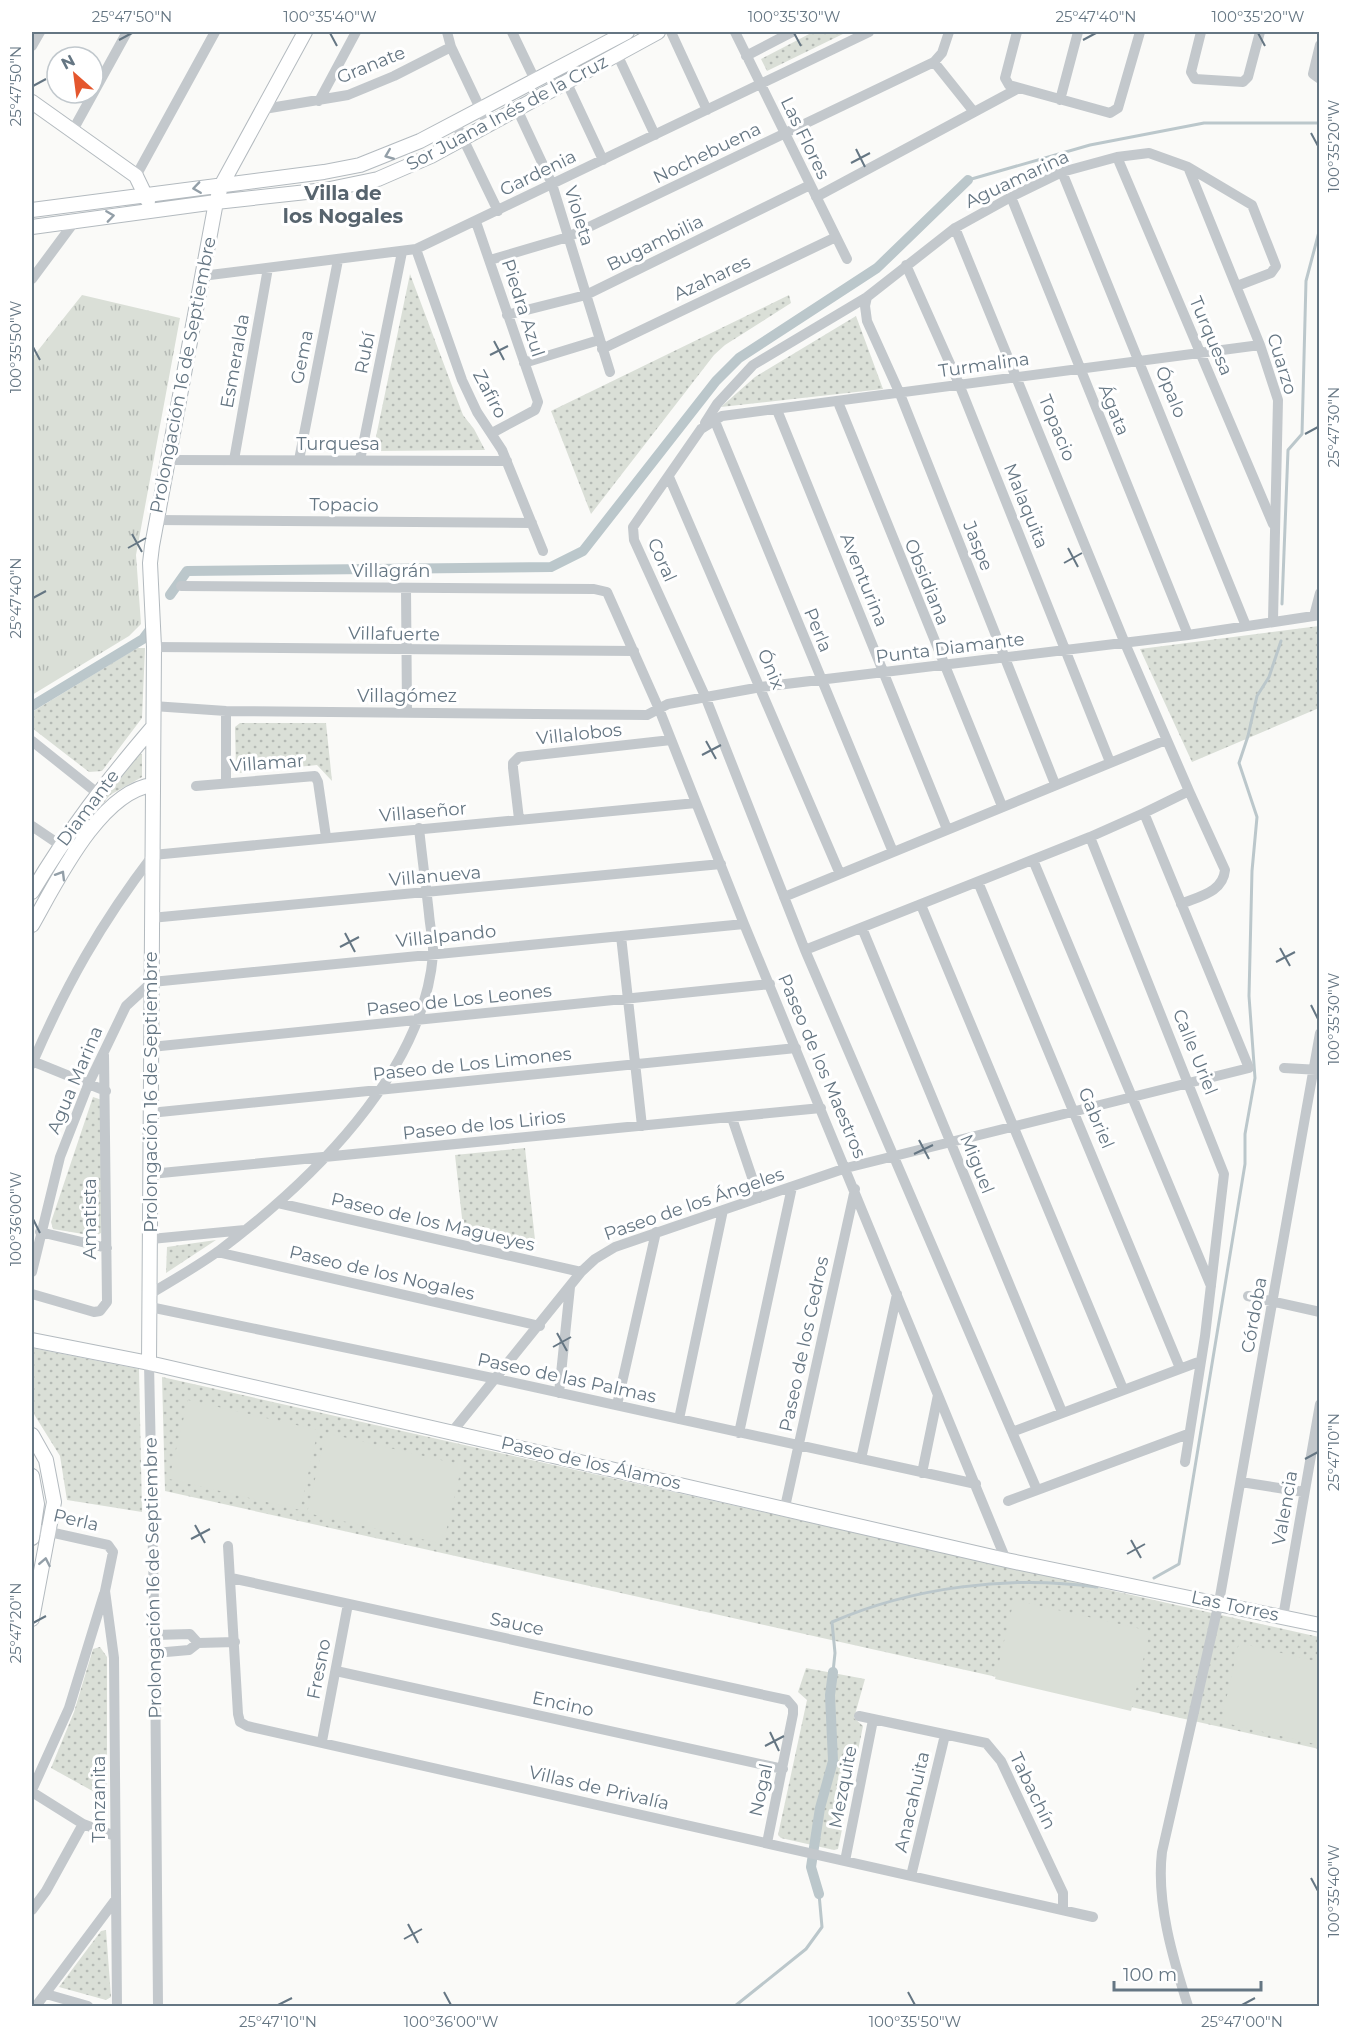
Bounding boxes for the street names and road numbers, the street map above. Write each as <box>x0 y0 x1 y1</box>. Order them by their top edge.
street label: Granate <box>334 41 408 89</box>
street label: Sor Juana Inés de la Cruz <box>403 51 611 175</box>
street label: Las Flores <box>776 93 834 183</box>
street label: Nochebuena <box>650 117 764 189</box>
street label: Gardenia <box>496 145 580 201</box>
street label: Aguamarina <box>961 145 1073 213</box>
street label: Violeta <box>559 183 599 249</box>
street label: Bugambilia <box>603 210 707 276</box>
street label: Prolongación 16 de Septiembre <box>145 235 221 515</box>
street label: Azahares <box>670 251 754 305</box>
street label: Piedra Azul <box>497 256 549 360</box>
street label: Turquesa <box>1185 293 1237 379</box>
street label: Esmeralda <box>216 312 254 410</box>
street label: Gema <box>286 328 318 386</box>
street label: Rubí <box>350 329 380 376</box>
street label: Cuarzo <box>1262 331 1302 397</box>
street label: Turmalina <box>937 348 1031 382</box>
street label: Ópalo <box>1151 363 1191 421</box>
street label: Zafiro <box>468 366 512 422</box>
street label: Ágata <box>1094 381 1134 439</box>
street label: Topacio <box>1034 392 1080 464</box>
street label: Turquesa <box>296 433 380 455</box>
street label: Malaquita <box>999 460 1053 552</box>
street label: Topacio <box>309 493 379 517</box>
street label: Jaspe <box>958 517 998 574</box>
street label: Aventurina <box>835 530 893 630</box>
street label: Coral <box>643 535 681 585</box>
street label: Obsidiana <box>900 536 954 628</box>
street label: Villagrán <box>352 560 431 582</box>
street label: Perla <box>799 605 837 655</box>
street label: Villafuerte <box>348 622 440 646</box>
street label: Punta Diamante <box>874 628 1026 668</box>
street label: Ónix <box>753 645 789 693</box>
street label: Villagómez <box>357 685 457 707</box>
street label: Villalobos <box>535 719 623 749</box>
street label: Villamar <box>229 749 305 777</box>
street label: Diamante <box>52 765 124 851</box>
street label: Villaseñor <box>378 797 468 827</box>
street label: Villanueva <box>388 861 482 891</box>
street label: Villalpando <box>395 920 497 952</box>
street label: Prolongación 16 de Septiembre <box>140 951 162 1233</box>
street label: Paseo de los Maestros <box>773 970 871 1162</box>
street label: Paseo de Los Leones <box>365 979 553 1021</box>
street label: Calle Uriel <box>1168 1006 1222 1098</box>
street label: Agua Marina <box>42 1023 108 1137</box>
street label: Paseo de Los Limones <box>372 1043 573 1085</box>
street label: Gabriel <box>1073 1084 1119 1152</box>
street label: Paseo de los Lirios <box>401 1105 567 1145</box>
street label: Miguel <box>955 1131 999 1197</box>
street label: Paseo de los Ángeles <box>601 1163 787 1245</box>
street label: Amatista <box>79 1178 101 1260</box>
street label: Paseo de los Magueyes <box>329 1188 537 1256</box>
street label: Paseo de los Nogales <box>287 1241 477 1305</box>
street label: Paseo de los Cedros <box>775 1254 833 1434</box>
street label: Córdoba <box>1236 1275 1272 1355</box>
street label: Paseo de las Palmas <box>476 1348 659 1408</box>
street label: Paseo de los Álamos <box>499 1432 683 1494</box>
street label: Prolongación 16 de Septiembre <box>140 1437 166 1719</box>
street label: Valencia <box>1268 1469 1302 1547</box>
street label: Perla <box>51 1504 101 1536</box>
street label: Las Torres <box>1189 1586 1281 1626</box>
street label: Sauce <box>488 1608 546 1640</box>
street label: Fresno <box>302 1637 336 1701</box>
street label: Encino <box>530 1687 596 1721</box>
street label: Mezquite <box>824 1744 862 1830</box>
street label: Anacahuita <box>890 1749 934 1855</box>
street label: Tabachín <box>1005 1749 1061 1833</box>
street label: Tanzanita <box>88 1756 110 1842</box>
street label: Villas de Privalía <box>527 1761 671 1815</box>
street label: Nogal <box>745 1761 777 1819</box>

